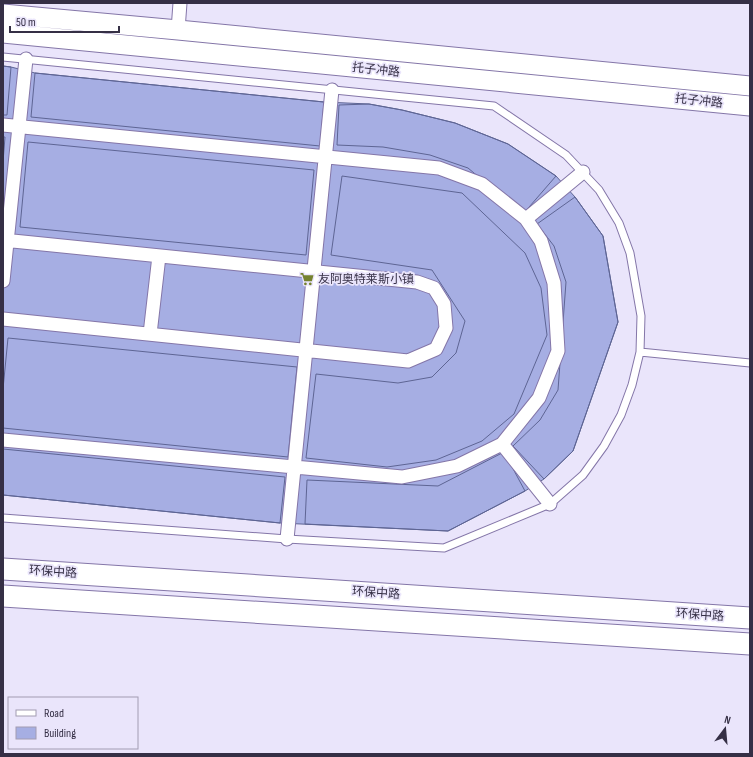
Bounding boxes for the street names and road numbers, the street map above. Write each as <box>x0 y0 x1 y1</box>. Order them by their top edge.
street label: 托子冲路 <box>351 60 401 80</box>
street label: 托子冲路 <box>674 91 724 111</box>
street label: 环保中路 <box>29 563 77 581</box>
street label: 环保中路 <box>352 584 400 602</box>
street label: 环保中路 <box>676 606 724 624</box>

